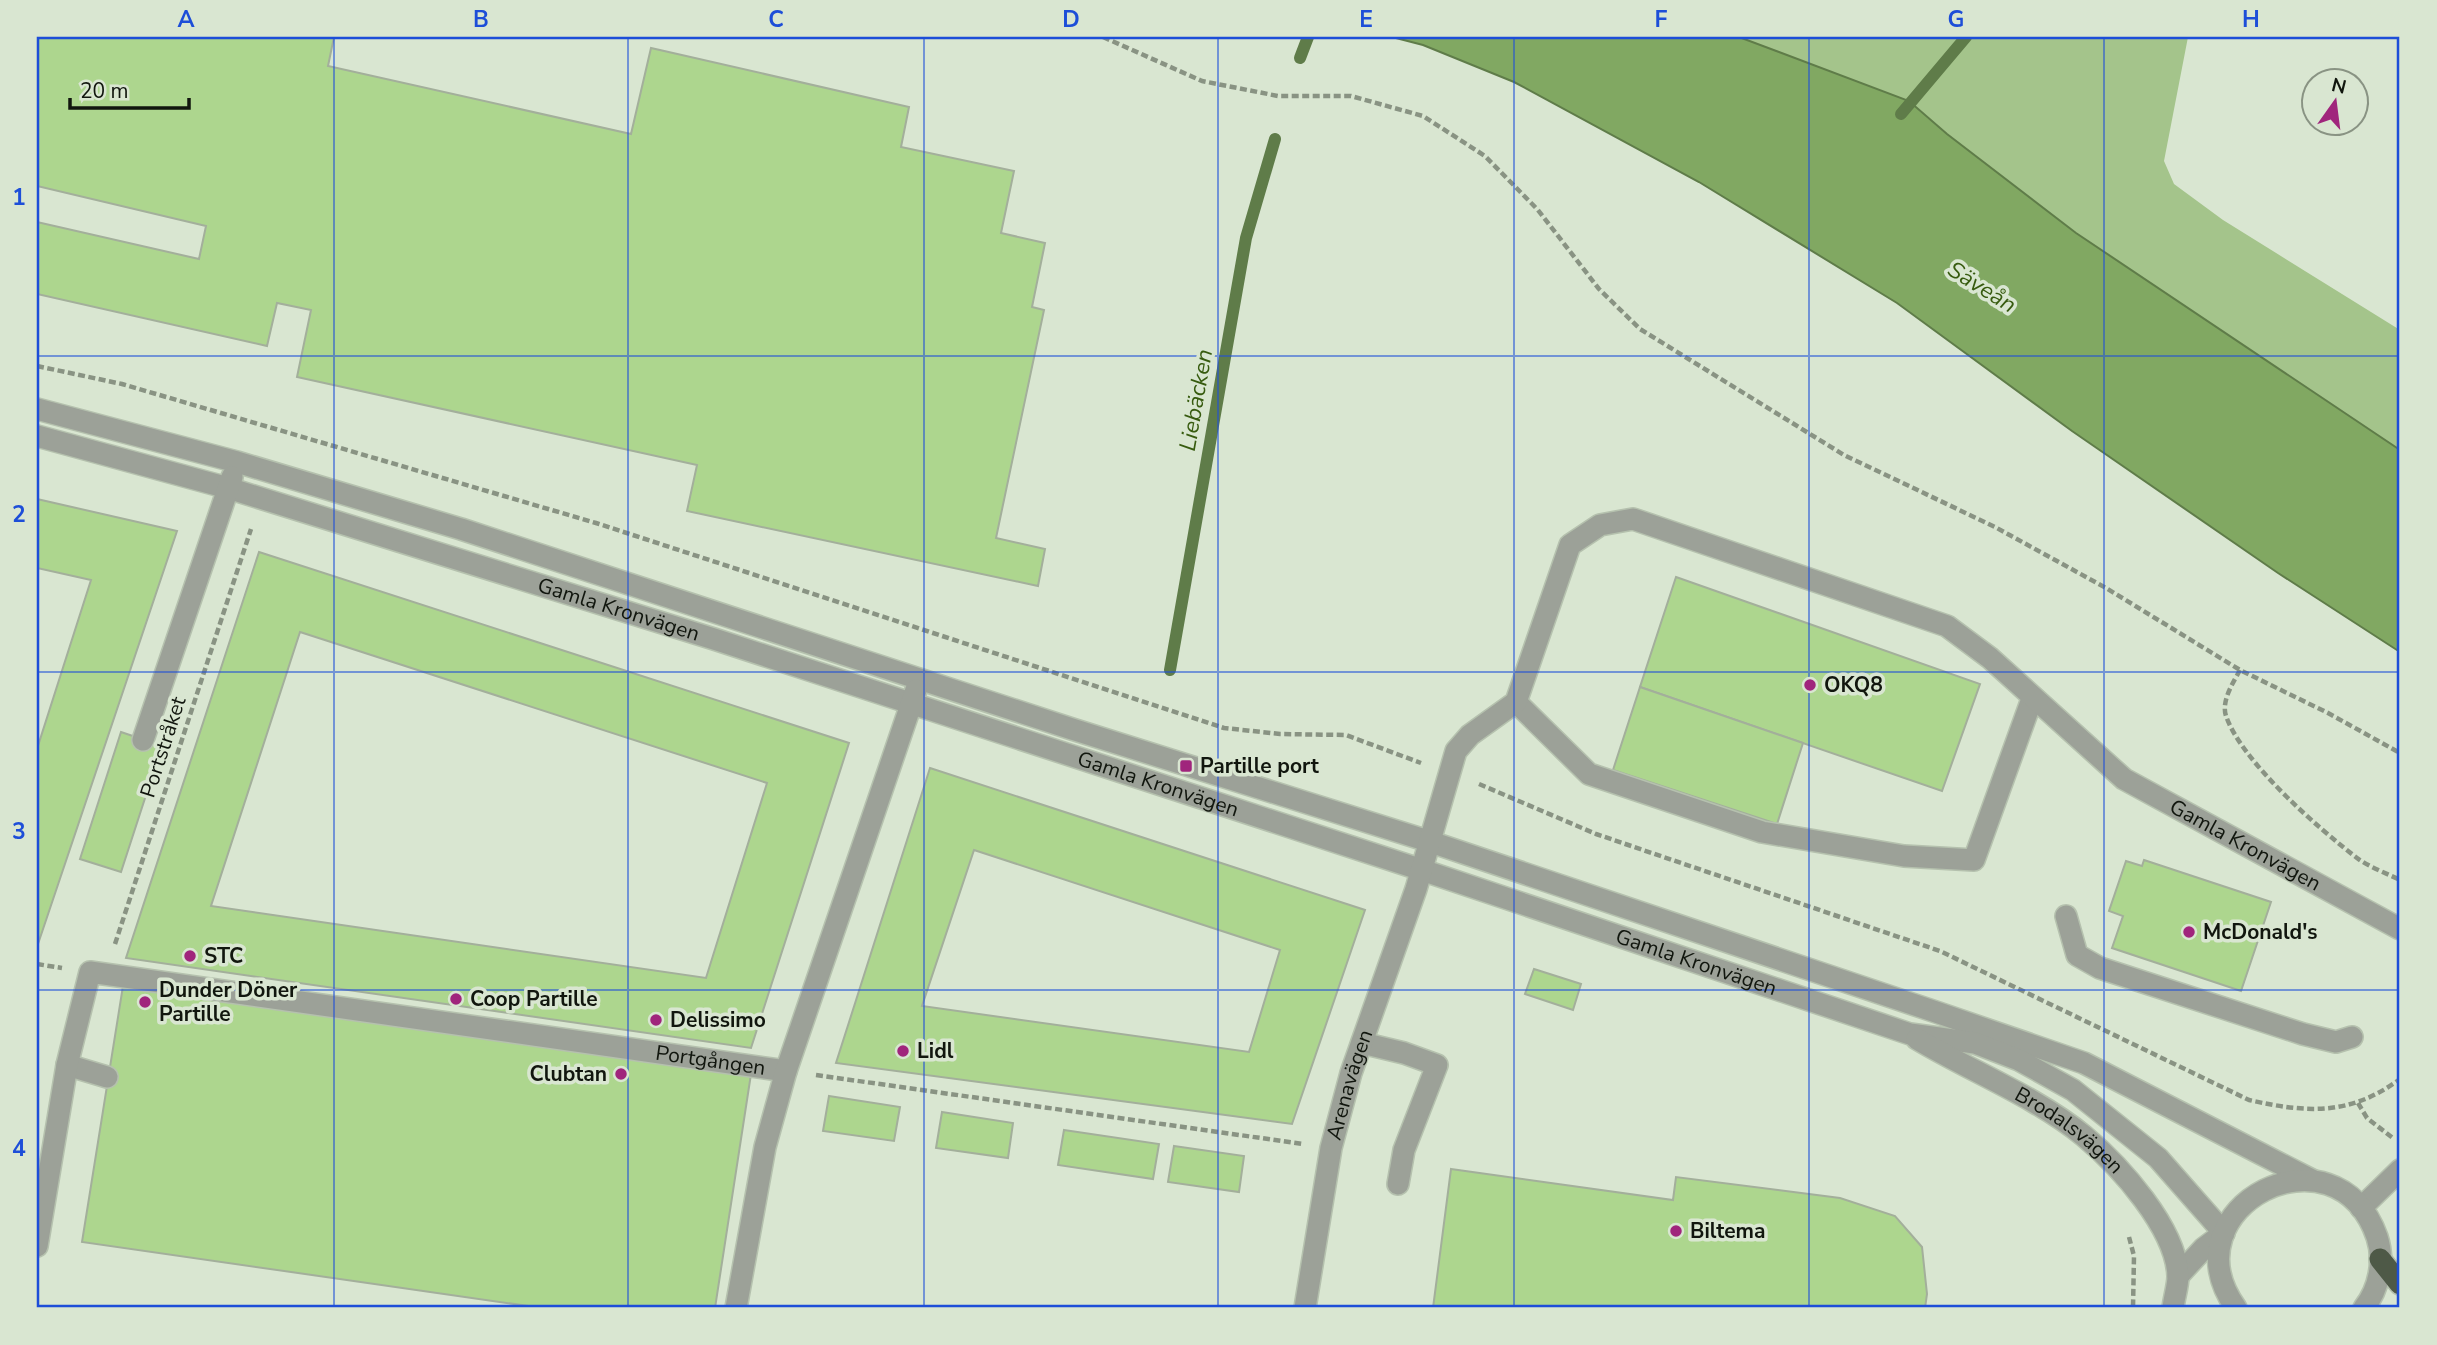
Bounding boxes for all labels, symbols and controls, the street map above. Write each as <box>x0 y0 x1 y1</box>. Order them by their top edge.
text: A <box>177 4 195 35</box>
text: B <box>473 4 489 35</box>
text: C <box>768 4 784 35</box>
text: D <box>1062 4 1080 35</box>
text: E <box>1359 4 1373 35</box>
text: F <box>1655 4 1668 35</box>
text: G <box>1948 4 1964 35</box>
text: H <box>2242 4 2260 35</box>
scale bar <box>70 66 189 110</box>
north arrow <box>2300 66 2370 136</box>
text: N <box>2329 72 2349 101</box>
text: 20 m <box>80 77 129 105</box>
text: 1 <box>12 182 26 213</box>
water label: Säveån <box>1942 254 2022 320</box>
water label: Liebäcken <box>1172 347 1220 453</box>
text: 2 <box>12 499 26 530</box>
street label: Gamla Kronvägen <box>534 571 703 648</box>
place label: OKQ8 <box>1824 671 1883 699</box>
marker: OKQ8 <box>1802 677 1818 693</box>
street label: Portstråket <box>134 692 193 801</box>
street label: Gamla Kronvägen <box>1074 744 1242 823</box>
place label: Partille port <box>1200 752 1320 780</box>
marker: Partille port <box>1178 758 1194 774</box>
street label: Gamla Kronvägen <box>2165 792 2326 897</box>
text: 3 <box>12 816 26 847</box>
place label: McDonald's <box>2203 918 2318 946</box>
street label: Gamla Kronvägen <box>1612 922 1781 1002</box>
marker: McDonald's <box>2181 924 2197 940</box>
place label: STC <box>204 942 243 970</box>
marker: STC <box>182 948 198 964</box>
place label: Dunder Döner Partille <box>159 976 298 1028</box>
place label: Coop Partille <box>470 985 598 1013</box>
marker: Coop Partille <box>448 991 464 1007</box>
marker: Dunder Döner Partille <box>137 994 153 1010</box>
place label: Delissimo <box>670 1006 766 1034</box>
marker: Delissimo <box>648 1012 664 1028</box>
street label: Arenavägen <box>1320 1026 1379 1143</box>
place label: Lidl <box>917 1037 954 1065</box>
street label: Portgången <box>654 1039 767 1082</box>
marker: Lidl <box>895 1043 911 1059</box>
place label: Clubtan <box>530 1060 607 1088</box>
marker: Clubtan <box>613 1066 629 1082</box>
street label: Brodalsvägen <box>2010 1080 2130 1180</box>
text: 4 <box>12 1133 26 1164</box>
place label: Biltema <box>1690 1217 1765 1245</box>
marker: Biltema <box>1668 1223 1684 1239</box>

